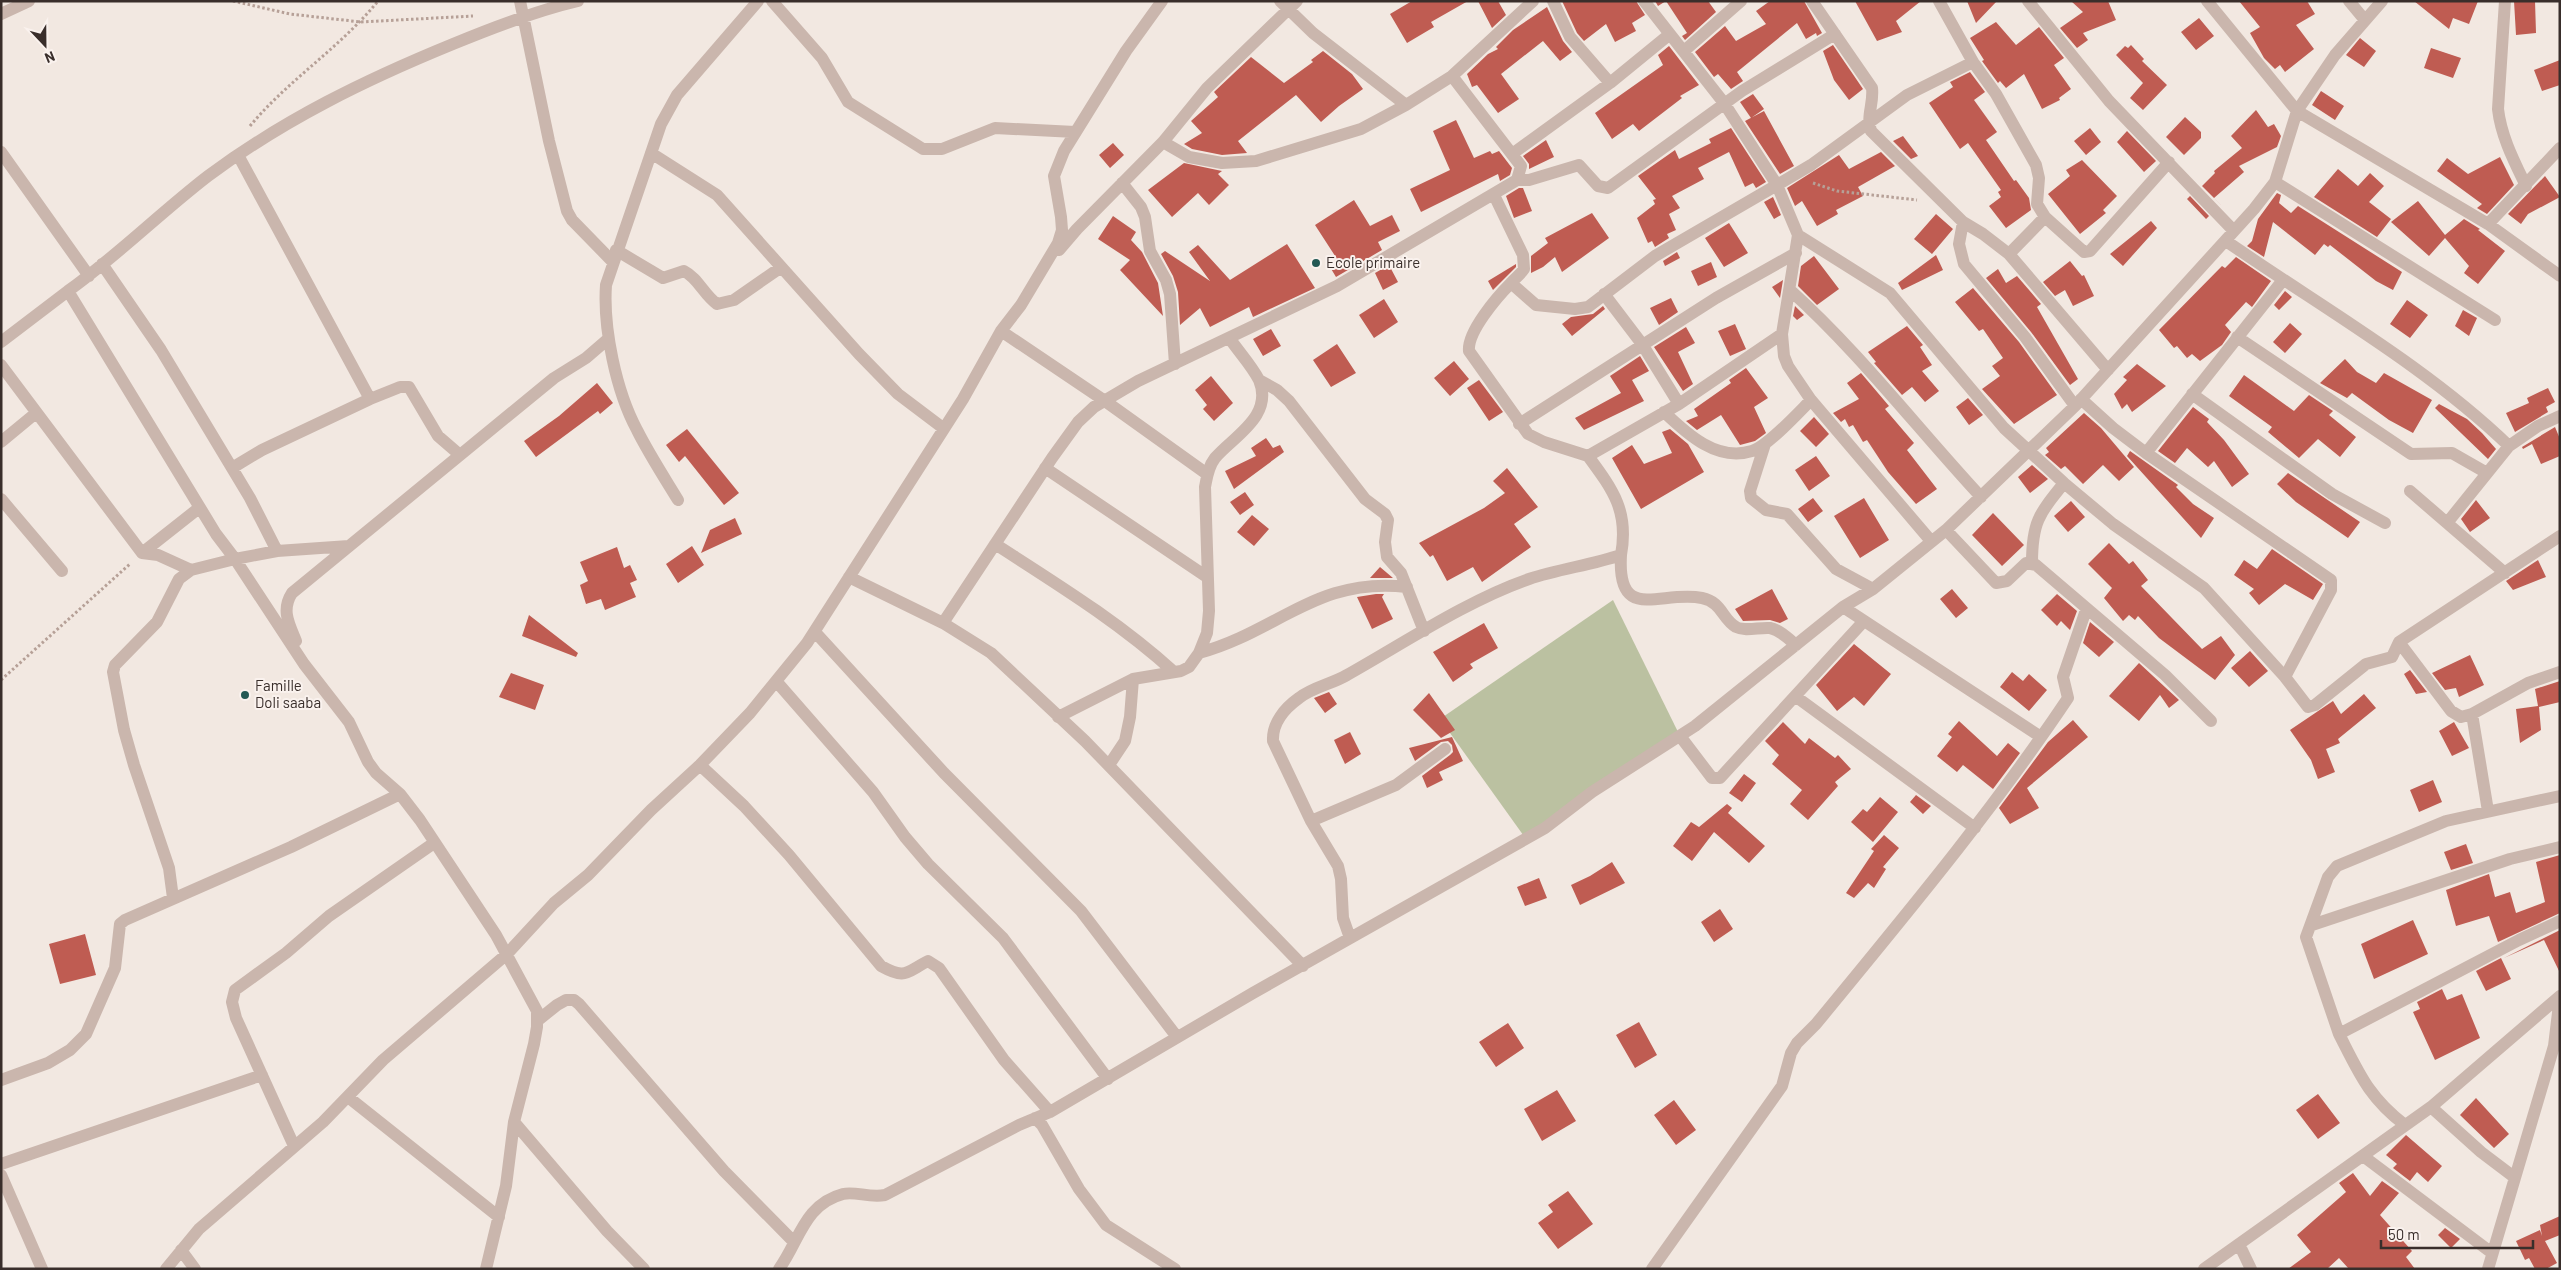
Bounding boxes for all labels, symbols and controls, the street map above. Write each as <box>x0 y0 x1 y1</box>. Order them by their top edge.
north arrow <box>20 20 70 70</box>
text: N <box>43 48 58 67</box>
place label: Ecole primaire <box>1326 253 1420 271</box>
marker: Ecole primaire <box>1310 257 1322 269</box>
place label: Famille Doli saaba <box>255 676 321 711</box>
marker: Famille Doli saaba <box>239 689 251 701</box>
scale bar <box>2381 1218 2534 1250</box>
text: 50 m <box>2388 1225 2420 1243</box>

